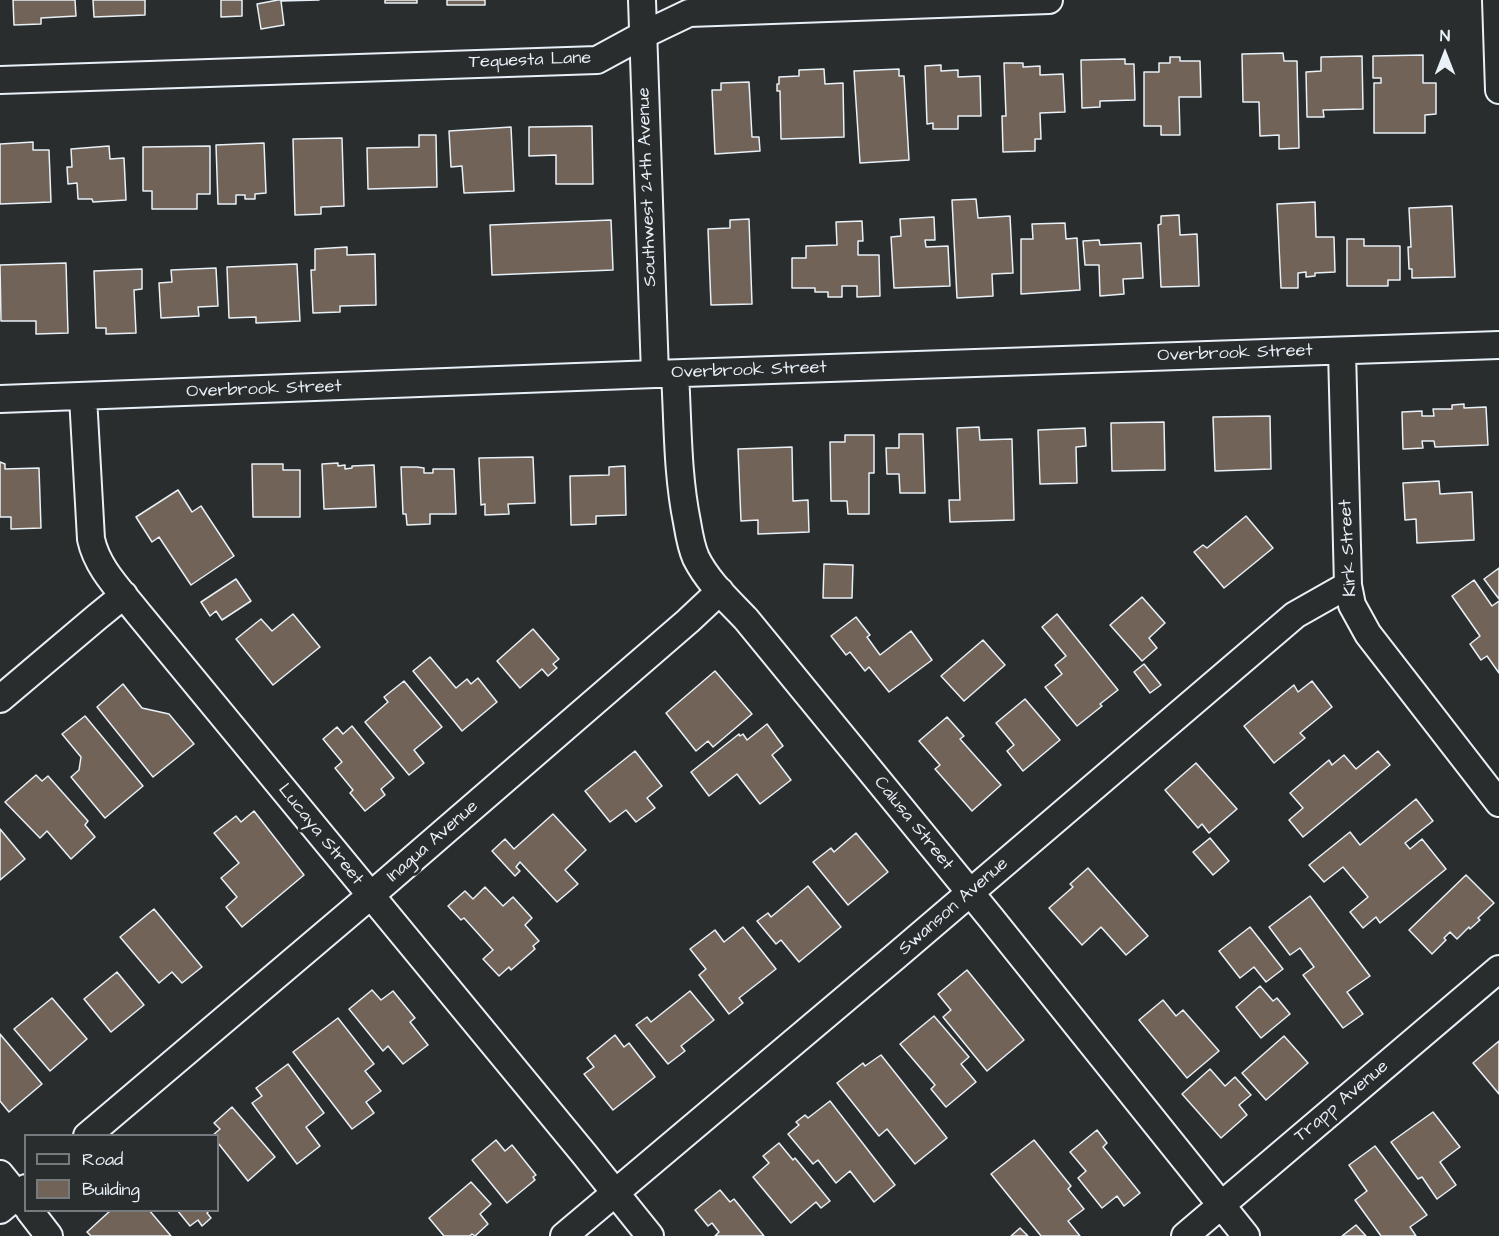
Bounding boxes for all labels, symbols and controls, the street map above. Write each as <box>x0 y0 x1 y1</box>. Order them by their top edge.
north arrow <box>1415 24 1475 84</box>
text: N <box>1440 25 1450 47</box>
street label: Tequesta Lane <box>469 48 591 74</box>
street label: Southwest 24th Avenue <box>634 87 662 287</box>
street label: Overbrook Street <box>1157 340 1313 368</box>
street label: Overbrook Street <box>671 357 827 385</box>
street label: Overbrook Street <box>186 376 342 404</box>
street label: Kirk Street <box>1336 499 1362 597</box>
street label: Calusa Street <box>868 773 958 875</box>
street label: Lucaya Street <box>273 780 367 890</box>
street label: Inagua Avenue <box>383 796 483 888</box>
street label: Swanson Avenue <box>895 854 1013 960</box>
street label: Trapp Avenue <box>1291 1056 1393 1148</box>
legend <box>24 1134 219 1212</box>
text: Road <box>82 1147 123 1172</box>
text: Building <box>82 1177 140 1202</box>

